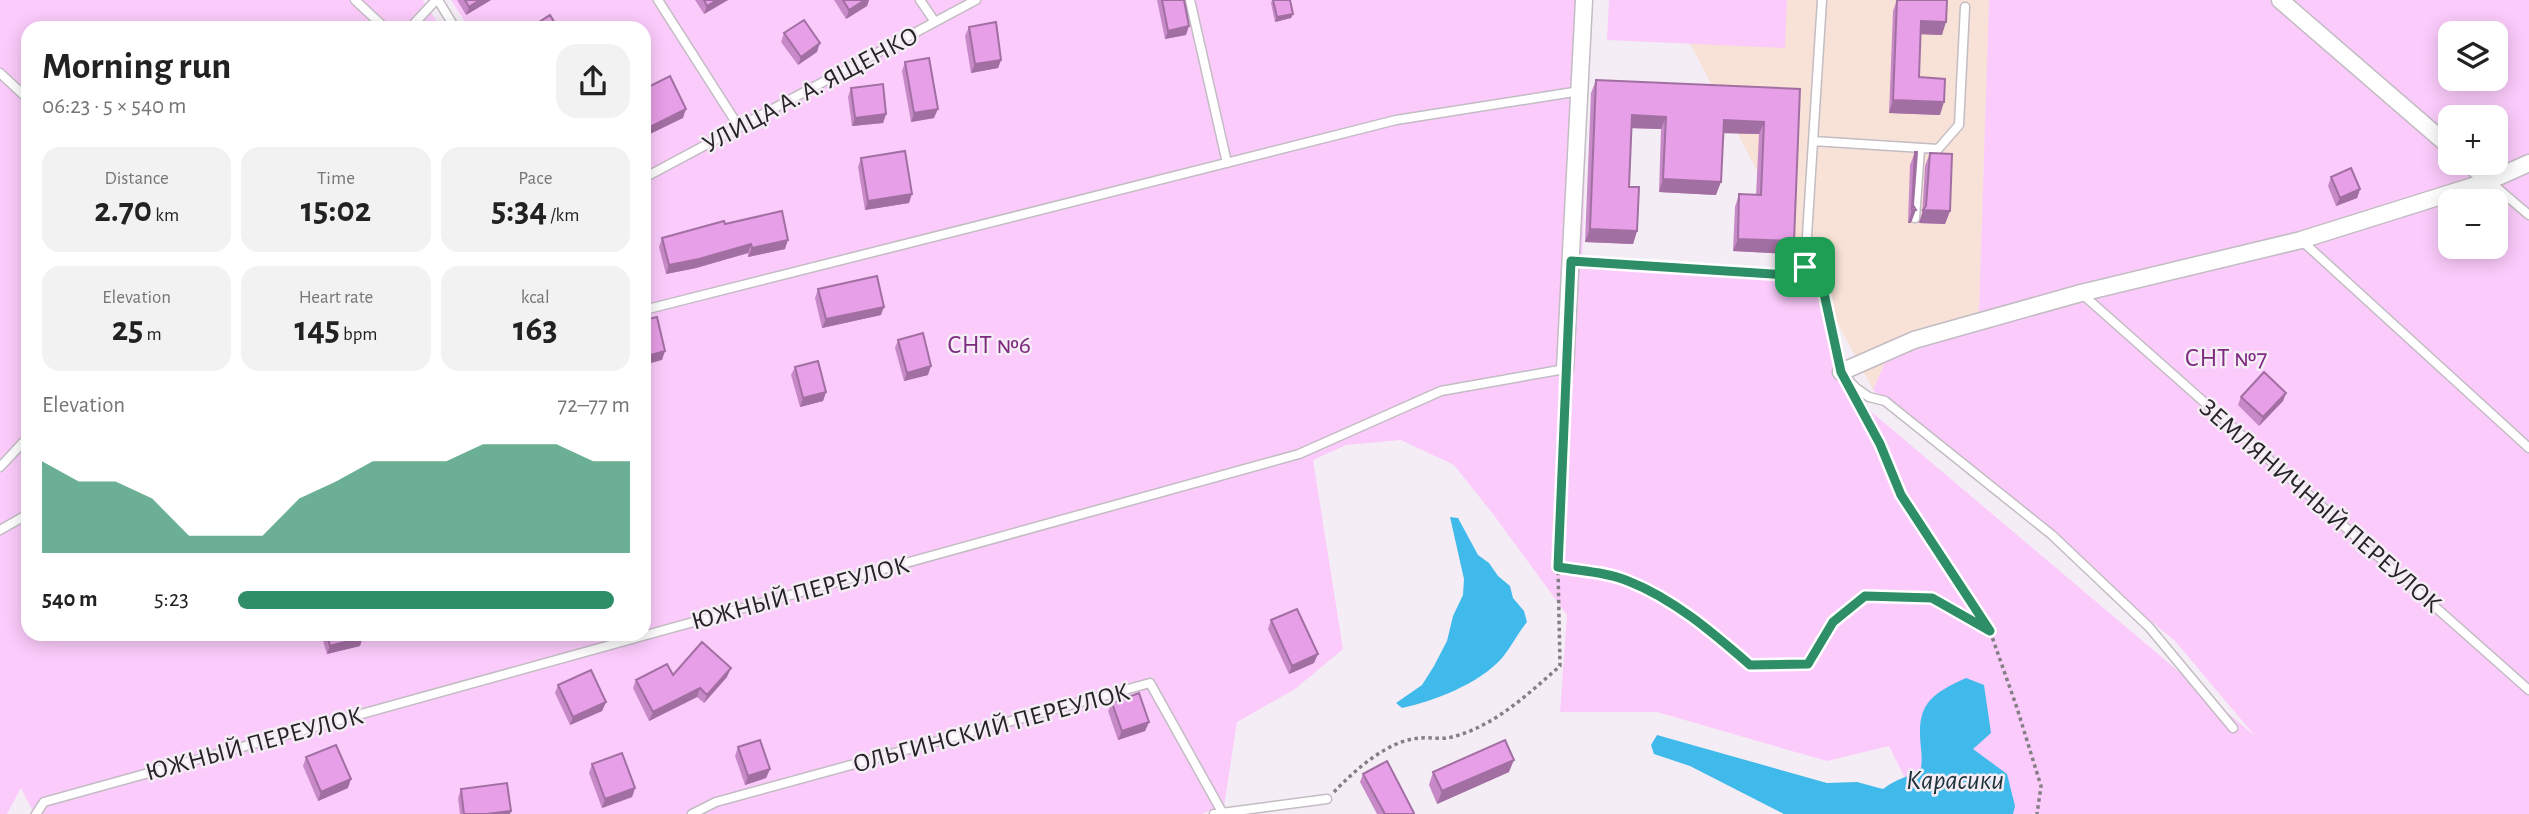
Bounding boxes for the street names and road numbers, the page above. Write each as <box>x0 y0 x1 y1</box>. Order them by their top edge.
street label: УЛИЦА А. А. ЯЩЕНКО <box>698 22 922 158</box>
street label: ЗЕМЛЯНИЧНЫЙ ПЕРЕУЛОК <box>2194 394 2446 618</box>
street label: ЮЖНЫЙ ПЕРЕУЛОК <box>689 551 912 635</box>
street label: ОЛЬГИНСКИЙ ПЕРЕУЛОК <box>850 678 1132 777</box>
street label: ЮЖНЫЙ ПЕРЕУЛОК <box>143 702 366 786</box>

